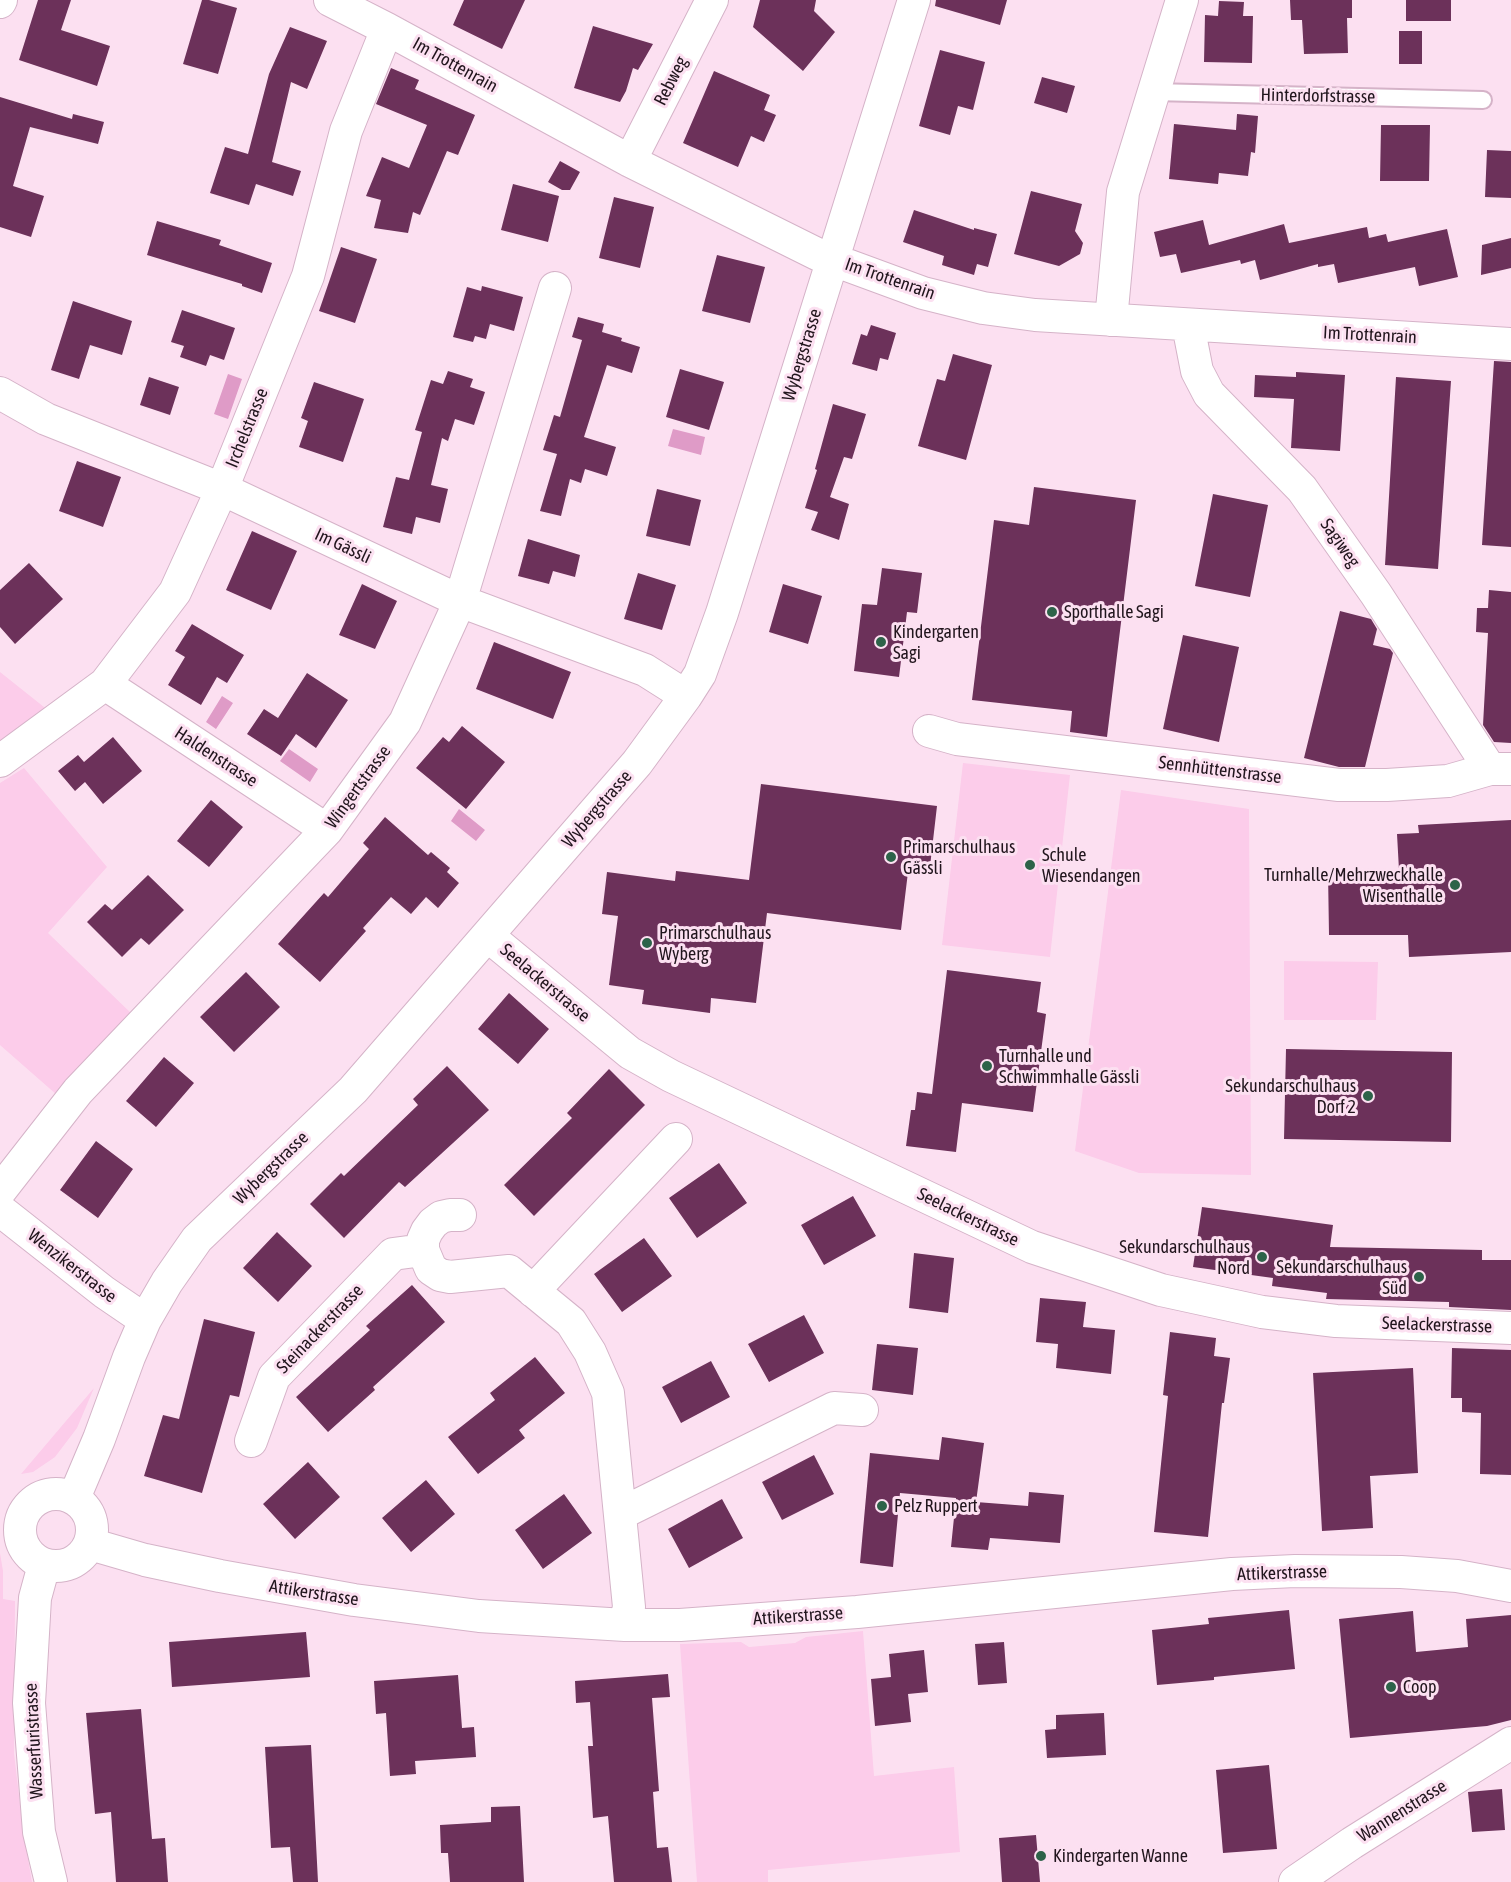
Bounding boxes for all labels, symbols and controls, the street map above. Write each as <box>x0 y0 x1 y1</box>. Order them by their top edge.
street label: Im Trottenrain <box>409 33 501 97</box>
street label: Rebweg <box>650 53 692 109</box>
street label: Hinterdorfstrasse <box>1260 84 1376 108</box>
street label: Im Trottenrain <box>842 254 938 304</box>
street label: Wybergstrasse <box>778 306 826 404</box>
street label: Im Trottenrain <box>1323 322 1417 348</box>
street label: Irchelstrasse <box>221 385 273 471</box>
street label: Sagiweg <box>1316 515 1364 571</box>
street label: Im Gässli <box>311 524 375 568</box>
place label: Sporthalle Sagi <box>1064 601 1164 623</box>
marker: Sporthalle Sagi <box>1045 605 1059 619</box>
place label: Kindergarten Sagi <box>893 621 979 664</box>
marker: Kindergarten Sagi <box>874 635 888 649</box>
street label: Haldenstrasse <box>170 722 262 792</box>
street label: Wingertstrasse <box>321 741 395 833</box>
street label: Sennhüttenstrasse <box>1157 752 1283 788</box>
street label: Wybergstrasse <box>558 766 636 852</box>
place label: Primarschulhaus Gässli <box>903 836 1015 878</box>
place label: Schule Wiesendangen <box>1042 844 1141 886</box>
marker: Primarschulhaus Gässli <box>884 850 898 864</box>
marker: Schule Wiesendangen <box>1023 858 1037 872</box>
place label: Turnhalle/Mehrzweckhalle Wisenthalle <box>1264 864 1443 906</box>
marker: Turnhalle/Mehrzweckhalle Wisenthalle <box>1448 878 1462 892</box>
place label: Primarschulhaus Wyberg <box>659 922 771 964</box>
marker: Primarschulhaus Wyberg <box>640 936 654 950</box>
street label: Seelackerstrasse <box>496 939 594 1027</box>
place label: Turnhalle und Schwimmhalle Gässli <box>999 1045 1139 1088</box>
marker: Turnhalle und Schwimmhalle Gässli <box>980 1059 994 1073</box>
place label: Sekundarschulhaus Dorf 2 <box>1225 1075 1356 1118</box>
marker: Sekundarschulhaus Dorf 2 <box>1361 1089 1375 1103</box>
street label: Wybergstrasse <box>229 1127 313 1209</box>
street label: Seelackerstrasse <box>914 1183 1022 1251</box>
street label: Wenzikerstrasse <box>23 1225 121 1307</box>
place label: Sekundarschulhaus Nord <box>1119 1236 1250 1278</box>
marker: Sekundarschulhaus Nord <box>1255 1250 1269 1264</box>
place label: Sekundarschulhaus Süd <box>1276 1256 1407 1298</box>
marker: Sekundarschulhaus Süd <box>1412 1270 1426 1284</box>
street label: Steinackerstrasse <box>272 1280 368 1378</box>
street label: Seelackerstrasse <box>1381 1312 1493 1338</box>
place label: Pelz Ruppert <box>894 1495 978 1517</box>
marker: Pelz Ruppert <box>875 1499 889 1513</box>
street label: Attikerstrasse <box>1237 1561 1327 1585</box>
street label: Attikerstrasse <box>268 1575 360 1611</box>
street label: Attikerstrasse <box>752 1602 844 1630</box>
place label: Coop <box>1403 1676 1437 1698</box>
marker: Coop <box>1384 1680 1398 1694</box>
street label: Wasserfuristrasse <box>20 1683 48 1799</box>
street label: Wannenstrasse <box>1353 1775 1451 1847</box>
place label: Kindergarten Wanne <box>1053 1845 1188 1867</box>
marker: Kindergarten Wanne <box>1034 1849 1048 1863</box>

